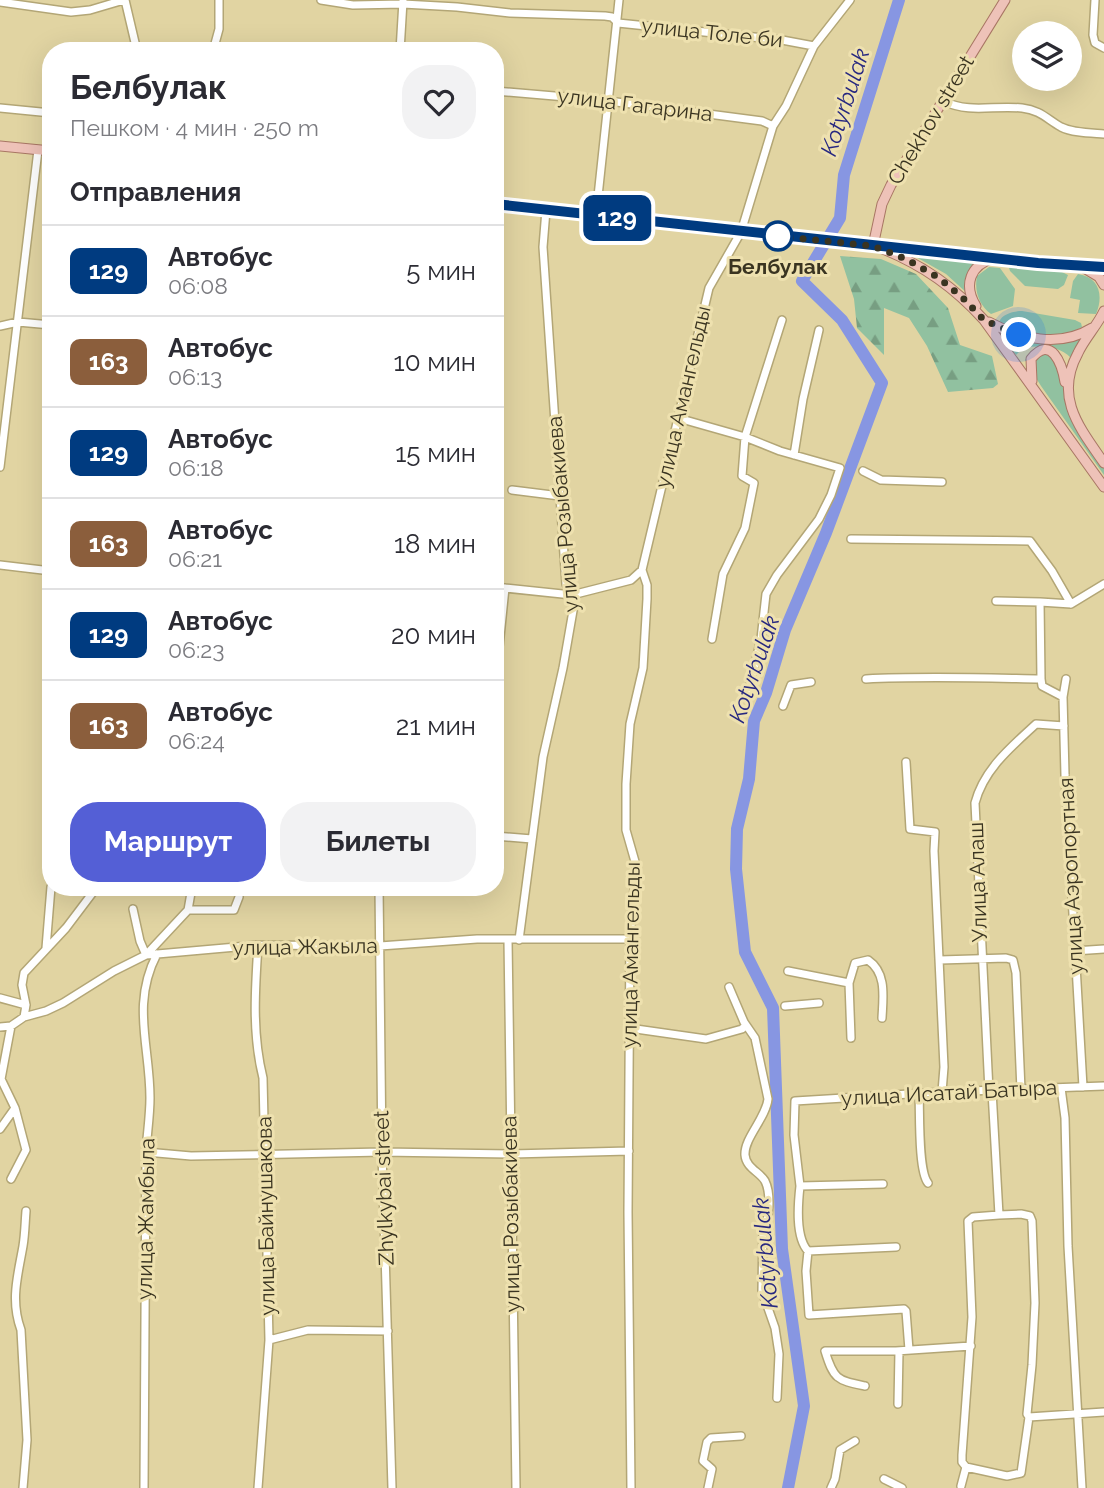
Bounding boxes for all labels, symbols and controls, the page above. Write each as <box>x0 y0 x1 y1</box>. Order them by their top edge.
street label: улица Толе би <box>640 13 784 52</box>
map controls <box>1012 21 1082 91</box>
button: layers <box>1012 21 1082 91</box>
water label: Kotyrbulak <box>814 45 875 159</box>
street label: Chekhov street <box>882 51 979 189</box>
button: heart <box>402 65 476 139</box>
text: Белбулак <box>70 68 227 107</box>
street label: улица Гагарина <box>556 83 714 126</box>
text: Пешком · 4 мин · 250 m <box>70 114 319 141</box>
text: Отправления <box>70 177 241 207</box>
line badge: 129 <box>577 195 657 241</box>
text: 129 <box>597 203 637 232</box>
marker: Белбулак <box>763 221 793 251</box>
text: Автобус <box>168 242 273 272</box>
place label: Белбулак <box>728 254 828 279</box>
text: 129 <box>89 256 128 285</box>
text: 5 мин <box>406 256 476 286</box>
text: 06:08 <box>168 272 228 299</box>
street label: улица Амангельды <box>649 303 716 490</box>
your location <box>1001 317 1036 352</box>
text: Автобус <box>168 333 273 363</box>
text: 163 <box>89 347 128 376</box>
text: 10 мин <box>394 347 476 377</box>
text: 06:13 <box>168 363 222 390</box>
street label: улица Розыбакиева <box>541 415 584 613</box>
text: Автобус <box>168 424 273 454</box>
text: 129 <box>89 438 128 467</box>
text: 15 мин <box>395 438 476 468</box>
text: 06:18 <box>168 454 224 481</box>
text: Автобус <box>168 515 273 545</box>
text: 163 <box>89 529 128 558</box>
text: 18 мин <box>394 529 476 559</box>
text: 06:21 <box>168 545 222 572</box>
text: Автобус <box>168 606 273 636</box>
water label: Kotyrbulak <box>723 612 784 726</box>
text: 129 <box>89 620 128 649</box>
text: 20 мин <box>391 620 476 650</box>
text: 06:23 <box>168 636 225 663</box>
text: Автобус <box>168 697 273 727</box>
text: 163 <box>89 711 128 740</box>
text: 21 мин <box>396 711 476 741</box>
text: 06:24 <box>168 727 225 754</box>
street label: улица Аэропортная <box>1053 777 1088 975</box>
button: Маршрут <box>70 802 266 882</box>
button: Билеты <box>280 802 476 882</box>
street label: Улица Алаш <box>963 822 992 942</box>
street label: улица Амангельды <box>616 862 645 1048</box>
street label: улица Жакыла <box>232 933 378 960</box>
street label: улица Исатай Батыра <box>840 1074 1058 1111</box>
street label: Zhylkybai street <box>368 1110 399 1266</box>
street label: улица Розыбакиева <box>496 1115 525 1313</box>
street label: улица Байнушакова <box>251 1116 280 1316</box>
street label: улица Жамбыла <box>132 1138 159 1300</box>
water label: Kotyrbulak <box>746 1196 783 1310</box>

